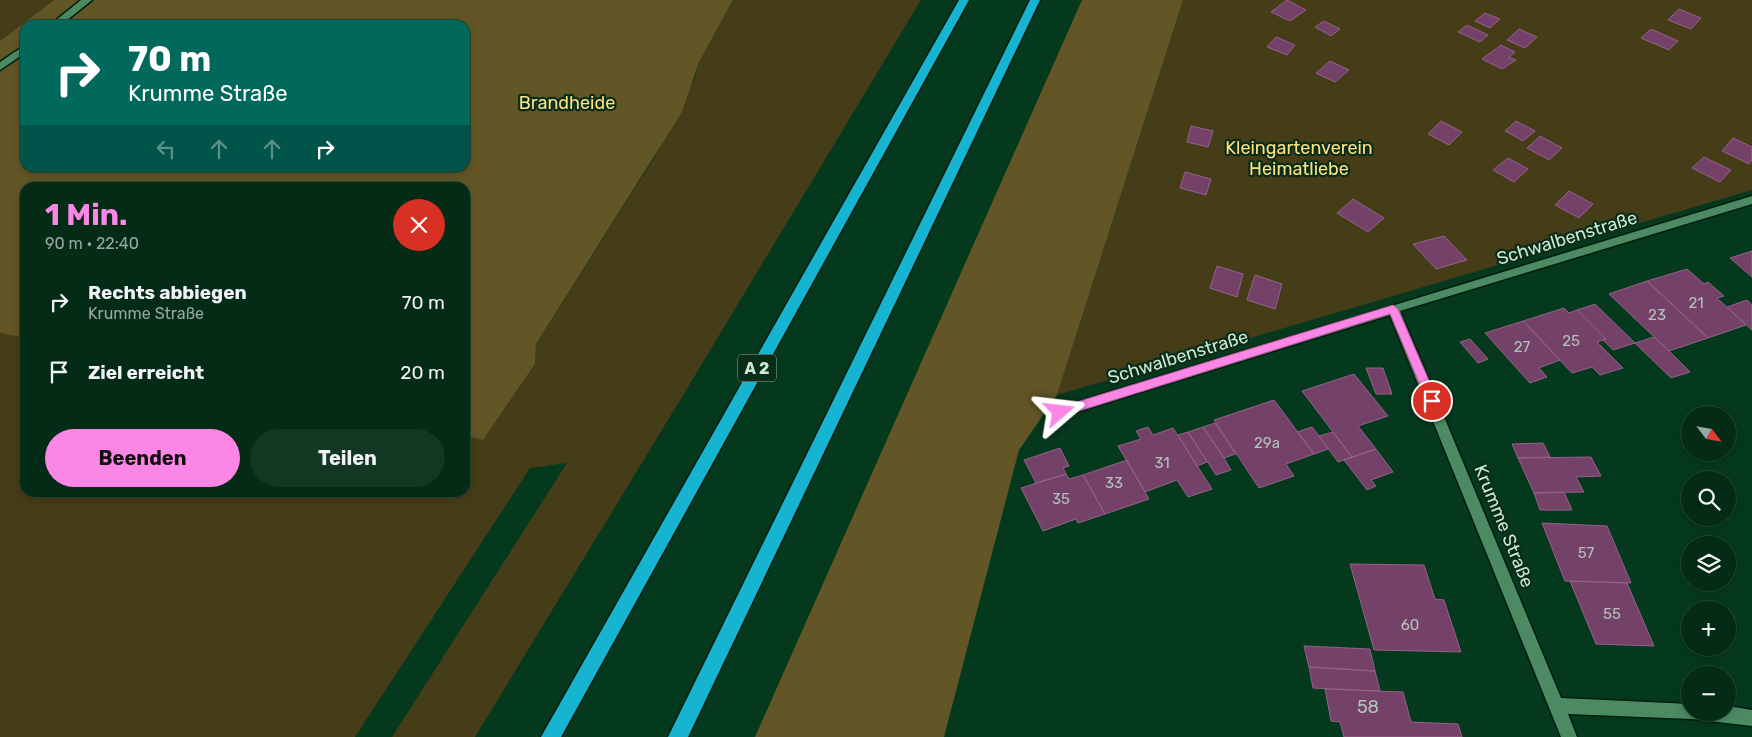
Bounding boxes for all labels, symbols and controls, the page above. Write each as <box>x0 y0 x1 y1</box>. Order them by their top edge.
text: 70 m <box>128 38 211 80</box>
icon: right <box>45 40 110 105</box>
text: Krumme Straße <box>128 80 288 107</box>
park label: Brandheide <box>519 92 615 114</box>
icon: left <box>152 135 180 163</box>
icon: ahead <box>205 135 233 163</box>
icon: ahead <box>258 135 286 163</box>
icon: right <box>311 135 339 163</box>
park label: Kleingartenverein Heimatliebe <box>1225 137 1373 180</box>
text: 1 Min. <box>45 197 128 233</box>
button: close <box>393 199 445 251</box>
street label: Schwalbenstraße <box>1494 206 1640 270</box>
text: 90 m · 22:40 <box>45 234 139 253</box>
text: Rechts abbiegen <box>88 281 247 304</box>
icon: right <box>45 288 73 316</box>
text: 70 m <box>402 291 445 314</box>
house number: 21 <box>1688 294 1704 312</box>
text: Krumme Straße <box>88 304 204 323</box>
house number: 23 <box>1648 306 1666 324</box>
street label: Schwalbenstraße <box>1105 325 1251 389</box>
house number: 25 <box>1562 332 1580 350</box>
house number: 27 <box>1514 338 1531 356</box>
road number: A 2 <box>738 354 776 382</box>
icon: arrive <box>45 358 73 386</box>
text: Ziel erreicht <box>88 361 204 384</box>
text: 20 m <box>400 361 445 384</box>
pin <box>1411 380 1453 422</box>
position arrow <box>1033 385 1085 437</box>
icon: arrive <box>1418 387 1446 415</box>
north arrow <box>1681 406 1736 461</box>
map controls <box>1681 406 1736 721</box>
button: Beenden <box>45 429 240 487</box>
button: Teilen <box>250 429 445 487</box>
house number: 29a <box>1254 434 1280 452</box>
house number: 31 <box>1154 454 1170 472</box>
street label: Krumme Straße <box>1469 461 1539 591</box>
button: search <box>1681 471 1736 526</box>
house number: 33 <box>1105 474 1123 492</box>
house number: 35 <box>1052 490 1070 508</box>
button: layers <box>1681 536 1736 591</box>
house number: 57 <box>1578 544 1595 562</box>
button: + <box>1681 601 1736 656</box>
house number: 55 <box>1603 605 1621 623</box>
house number: 60 <box>1401 616 1419 634</box>
button: − <box>1681 666 1736 721</box>
house number: 58 <box>1357 696 1379 718</box>

